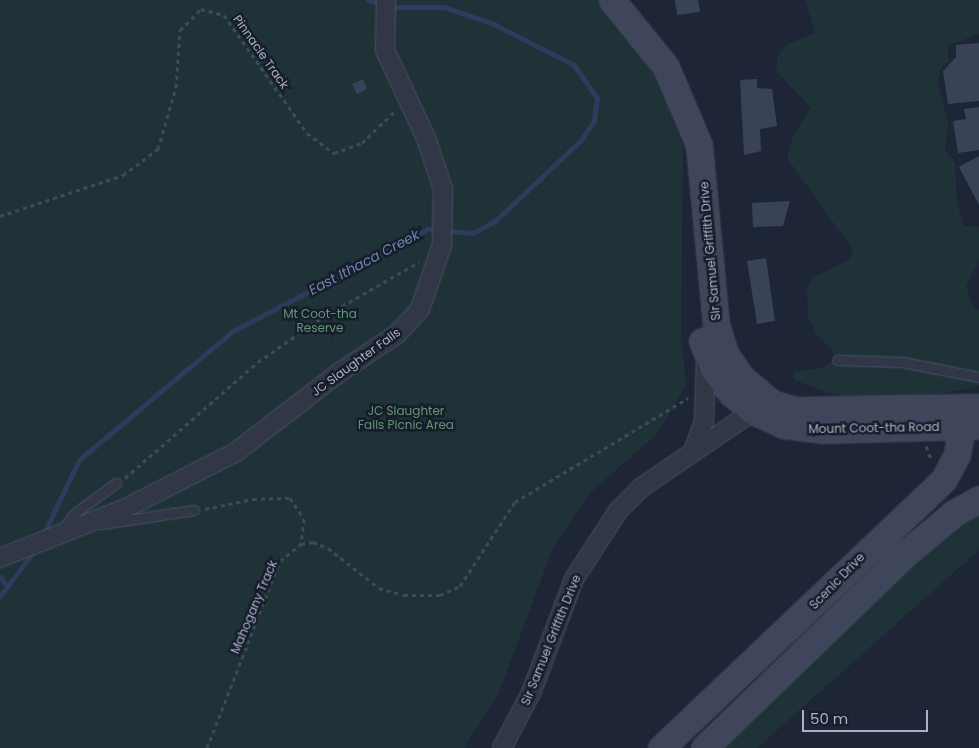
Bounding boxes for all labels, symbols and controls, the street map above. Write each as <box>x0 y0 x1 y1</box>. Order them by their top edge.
street label: Pinnacle Track <box>230 12 292 92</box>
street label: Sir Samuel Griffith Drive <box>697 181 723 321</box>
water label: East Ithaca Creek <box>306 226 422 298</box>
park label: Mt Coot-tha Reserve <box>283 307 357 335</box>
street label: JC Slaughter Falls <box>309 325 403 399</box>
park label: JC Slaughter Falls Picnic Area <box>358 404 454 432</box>
street label: Mount Coot-tha Road <box>808 420 940 436</box>
street label: Scenic Drive <box>806 550 868 612</box>
street label: Mahogany Track <box>228 558 280 656</box>
street label: Sir Samuel Griffith Drive <box>518 573 584 707</box>
scale bar <box>804 700 930 732</box>
text: 50 m <box>810 708 848 729</box>

